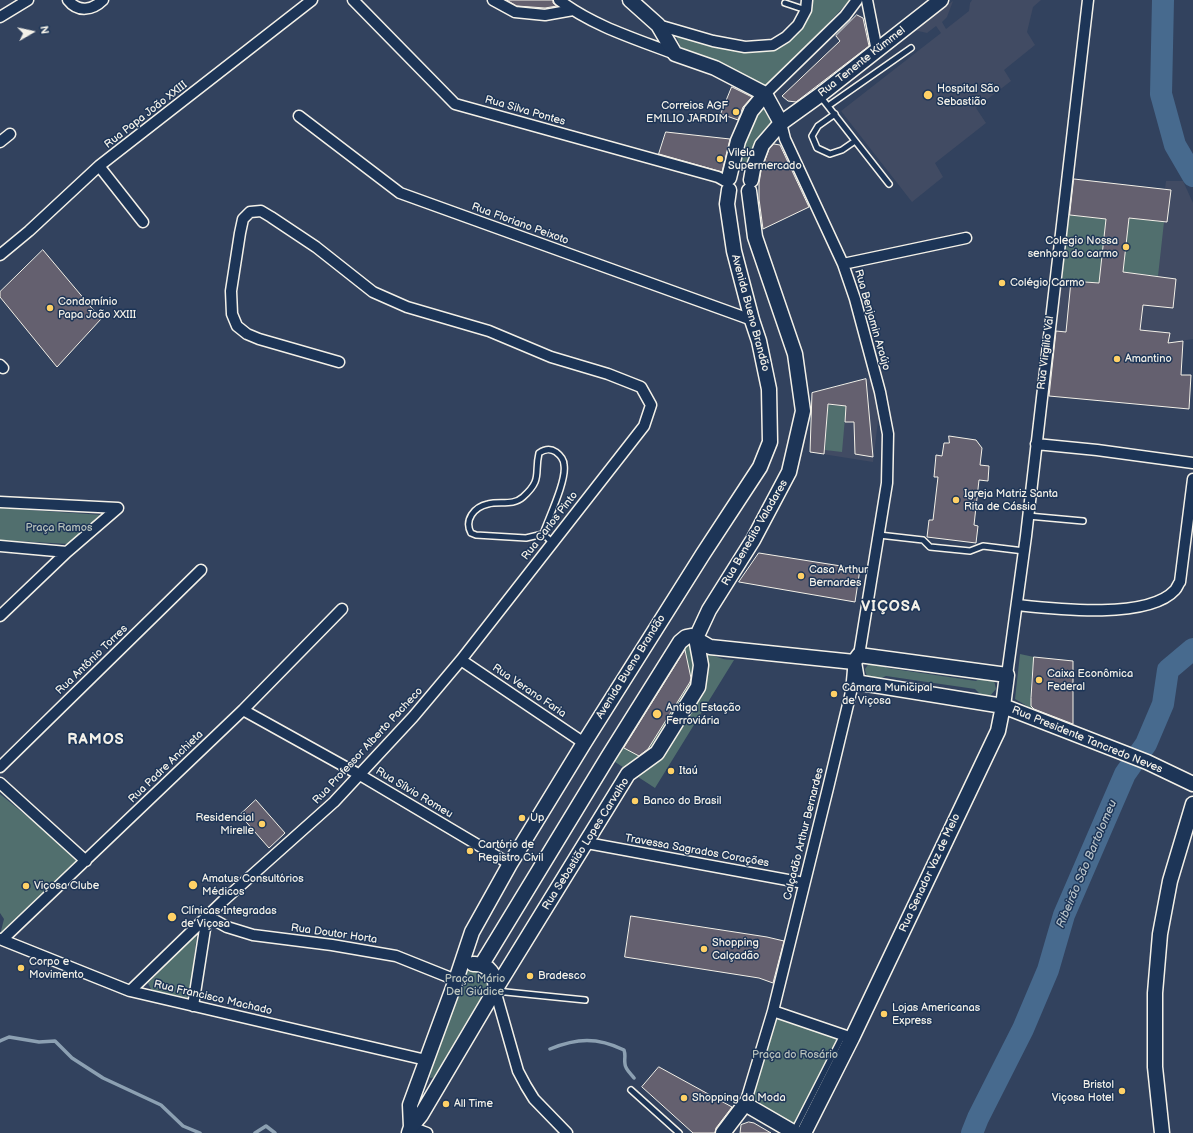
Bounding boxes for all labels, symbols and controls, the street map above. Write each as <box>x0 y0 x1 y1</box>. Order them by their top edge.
north arrow <box>12 12 52 52</box>
street label: Rua Tenente Kümmel <box>816 24 908 100</box>
text: N <box>37 25 51 35</box>
street label: Rua Papa João XXIII <box>102 79 190 151</box>
place label: Hospital São Sebastião <box>937 82 1000 108</box>
marker: Hospital São Sebastião <box>922 89 934 101</box>
street label: Rua Silva Pontes <box>483 93 567 129</box>
place label: Correios AGF EMILIO JARDIM <box>646 99 728 125</box>
marker: Correios AGF EMILIO JARDIM <box>731 107 741 117</box>
place label: Vilela Supermercado <box>728 146 802 172</box>
marker: Vilela Supermercado <box>715 154 725 164</box>
street label: Rua Floriano Peixoto <box>470 200 570 248</box>
place label: Colegio Nossa senhora do carmo <box>1028 234 1118 260</box>
marker: Colegio Nossa senhora do carmo <box>1121 242 1131 252</box>
street label: Avenida Bueno Brandão <box>728 253 772 373</box>
street label: Rua Benjamin Araújo <box>851 268 893 372</box>
place label: Colégio Carmo <box>1010 276 1085 290</box>
marker: Colégio Carmo <box>997 278 1007 288</box>
place label: Condomínio Papa João XXIII <box>58 295 136 321</box>
marker: Condomínio Papa João XXIII <box>45 303 55 313</box>
street label: Rua Virgílio Val <box>1035 315 1057 391</box>
place label: Amantino <box>1125 352 1172 366</box>
marker: Amantino <box>1112 354 1122 364</box>
street label: Rua Benedito Valadares <box>719 478 791 588</box>
place label: Igreja Matriz Santa Rita de Cássia <box>964 487 1058 513</box>
street label: Rua Carlos Pinto <box>519 489 581 563</box>
marker: Igreja Matriz Santa Rita de Cássia <box>951 495 961 505</box>
park label: Praça Ramos <box>26 521 92 535</box>
place label: Casa Arthur Bernardes <box>809 563 868 589</box>
marker: Casa Arthur Bernardes <box>796 571 806 581</box>
district label: VIÇOSA <box>861 598 921 616</box>
street label: Avenida Bueno Brandão <box>593 612 669 722</box>
street label: Rua Antônio Torres <box>53 622 131 698</box>
street label: Rua Verano Faria <box>490 661 568 721</box>
place label: Caixa Econômica Federal <box>1047 667 1133 693</box>
marker: Caixa Econômica Federal <box>1034 675 1044 685</box>
place label: Câmara Municipal de Viçosa <box>842 681 932 707</box>
street label: Rua Professor Alberto Pacheco <box>310 685 426 807</box>
marker: Câmara Municipal de Viçosa <box>829 689 839 699</box>
place label: Antiga Estação Ferroviária <box>666 701 741 727</box>
street label: Rua Presidente Tancredo Neves <box>1010 704 1164 776</box>
marker: Antiga Estação Ferroviária <box>651 708 663 720</box>
street label: Rua Padre Anchieta <box>126 728 206 806</box>
district label: RAMOS <box>67 731 125 749</box>
place label: Itaú <box>679 764 698 778</box>
street label: Rua Sílvio Romeu <box>373 765 455 821</box>
marker: Itaú <box>666 766 676 776</box>
street label: Calçadão Arthur Bernardes <box>781 766 827 902</box>
street label: Rua Sebastião Lopes Carvalho <box>540 775 632 913</box>
place label: Banco do Brasil <box>643 794 722 808</box>
marker: Banco do Brasil <box>630 796 640 806</box>
water label: Ribeirão São Bartolomeu <box>1054 798 1120 930</box>
place label: Residencial Mirelle <box>196 811 254 837</box>
place label: Up <box>530 811 544 825</box>
street label: Rua Senador Vaz de Melo <box>897 812 963 934</box>
marker: Up <box>517 813 527 823</box>
marker: Residencial Mirelle <box>257 819 267 829</box>
street label: Travessa Sagrados Corações <box>624 832 770 870</box>
place label: Cartório de Registro Civil <box>478 838 543 864</box>
marker: Cartório de Registro Civil <box>465 846 475 856</box>
place label: Amatus Consultórios Médicos <box>202 872 304 898</box>
place label: Viçosa Clube <box>34 879 99 893</box>
marker: Amatus Consultórios Médicos <box>187 879 199 891</box>
marker: Viçosa Clube <box>21 881 31 891</box>
place label: Clínicas Integradas de Viçosa <box>181 904 277 930</box>
marker: Clínicas Integradas de Viçosa <box>166 911 178 923</box>
street label: Rua Doutor Horta <box>290 921 378 947</box>
place label: Shopping Calçadão <box>712 936 759 962</box>
marker: Shopping Calçadão <box>699 944 709 954</box>
place label: Corpo e Movimento <box>29 955 84 981</box>
marker: Corpo e Movimento <box>16 963 26 973</box>
place label: Bradesco <box>538 969 586 983</box>
marker: Bradesco <box>525 971 535 981</box>
park label: Praça Mário Del Giúdice <box>445 972 505 998</box>
street label: Rua Francisco Machado <box>152 978 274 1018</box>
place label: Lojas Americanas Express <box>892 1001 980 1027</box>
marker: Lojas Americanas Express <box>879 1009 889 1019</box>
park label: Praça do Rosário <box>752 1048 838 1062</box>
place label: Bristol Viçosa Hotel <box>1052 1078 1114 1104</box>
marker: Bristol Viçosa Hotel <box>1117 1086 1127 1096</box>
place label: Shopping da Moda <box>692 1091 786 1105</box>
marker: Shopping da Moda <box>679 1093 689 1103</box>
place label: All Time <box>454 1097 493 1111</box>
marker: All Time <box>441 1099 451 1109</box>

